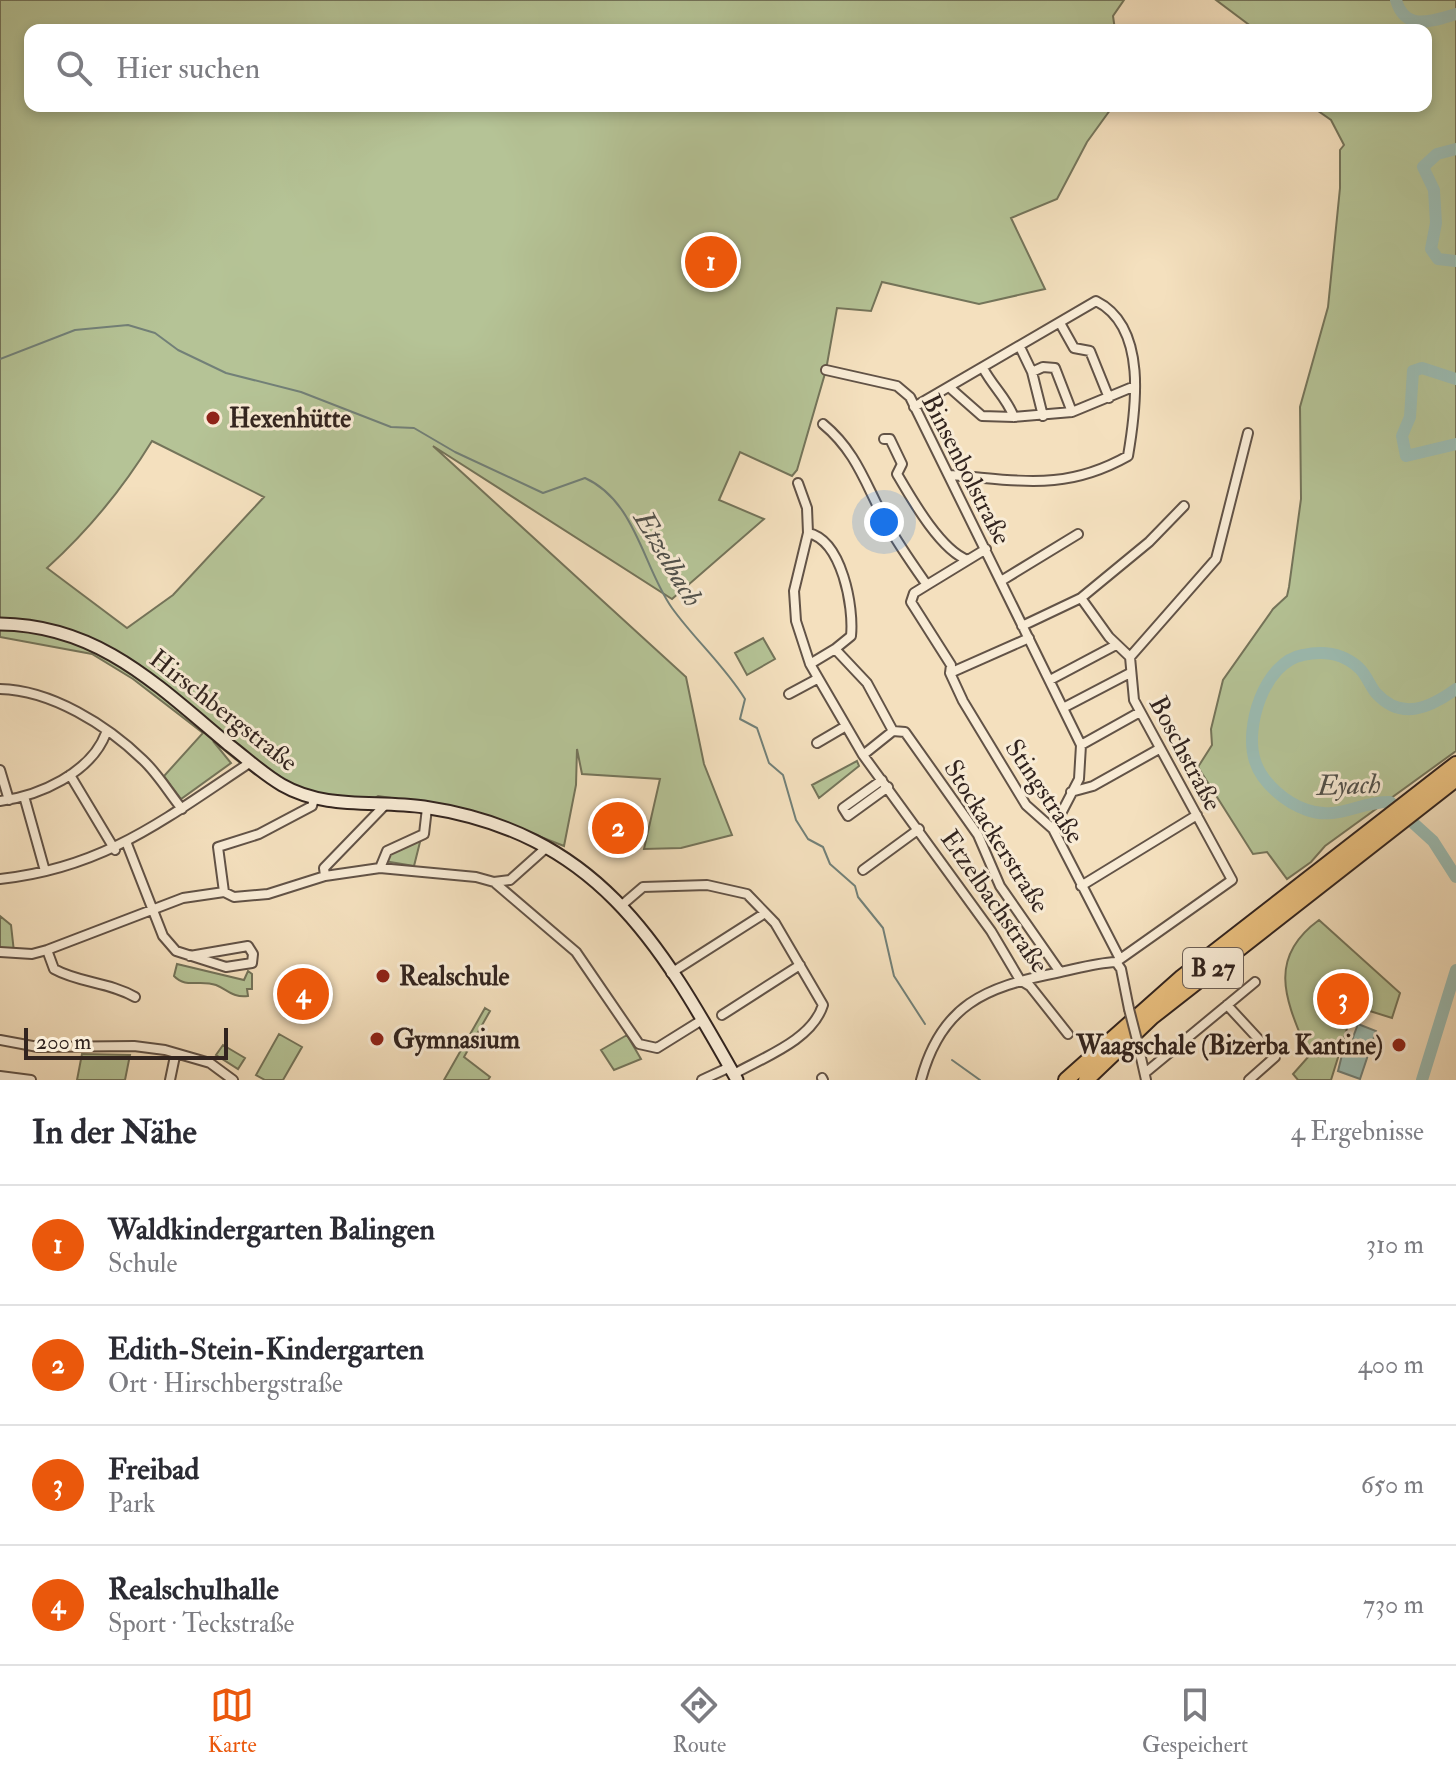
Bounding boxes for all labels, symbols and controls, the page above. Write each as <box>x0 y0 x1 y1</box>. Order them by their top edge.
search box <box>24 24 1432 112</box>
icon: search <box>52 46 96 90</box>
text: Hier suchen <box>116 50 260 87</box>
pin: 1 <box>685 232 737 292</box>
street label: Binsenbolstraße <box>914 389 1018 550</box>
place label: Hexenhütte <box>229 403 351 435</box>
marker: Hexenhütte <box>204 409 222 427</box>
your location <box>864 502 904 542</box>
water label: Etzelbach <box>624 503 710 613</box>
street label: Hirschbergstraße <box>143 643 304 779</box>
street label: Boschstraße <box>1142 691 1229 816</box>
street label: Stingstraße <box>998 733 1091 850</box>
street label: Stockackerstraße <box>936 754 1056 919</box>
water label: Eyach <box>1314 767 1382 804</box>
pin: 2 <box>592 798 644 858</box>
street label: Etzelbachstraße <box>933 824 1055 979</box>
road number: B 27 <box>1183 948 1243 988</box>
place label: Realschule <box>399 961 510 993</box>
pin: 4 <box>277 964 329 1024</box>
marker: Realschule <box>374 967 392 985</box>
pin: 3 <box>1317 969 1369 1029</box>
scale bar <box>24 1024 228 1060</box>
place label: Gymnasium <box>393 1024 521 1057</box>
text: 200 m <box>36 1028 91 1056</box>
marker: Gymnasium <box>368 1030 386 1048</box>
place label: Waagschale (Bizerba Kantine) <box>1075 1030 1383 1063</box>
marker: Waagschale (Bizerba Kantine) <box>1390 1036 1408 1054</box>
text: In der Nähe <box>32 1111 197 1154</box>
text: 4 Ergebnisse <box>1291 1116 1424 1148</box>
text: Waldkindergarten Balingen <box>108 1211 435 1248</box>
text: 1 <box>53 1229 63 1261</box>
text: 310 m <box>1366 1229 1424 1261</box>
text: Schule <box>108 1248 177 1280</box>
text: Edith-Stein-Kindergarten <box>108 1331 424 1368</box>
text: 2 <box>51 1349 65 1381</box>
text: 400 m <box>1358 1349 1424 1381</box>
text: Ort · Hirschbergstraße <box>108 1368 343 1400</box>
text: Freibad <box>108 1451 199 1488</box>
text: 3 <box>53 1469 63 1501</box>
text: 650 m <box>1361 1469 1424 1501</box>
text: Park <box>108 1488 155 1520</box>
text: Realschulhalle <box>108 1571 279 1608</box>
text: 4 <box>51 1589 65 1621</box>
text: 730 m <box>1363 1589 1424 1621</box>
text: Sport · Teckstraße <box>108 1608 294 1640</box>
tab: Karte <box>208 1683 257 1759</box>
tab: Route <box>672 1683 726 1759</box>
tab: Gespeichert <box>1142 1683 1248 1759</box>

